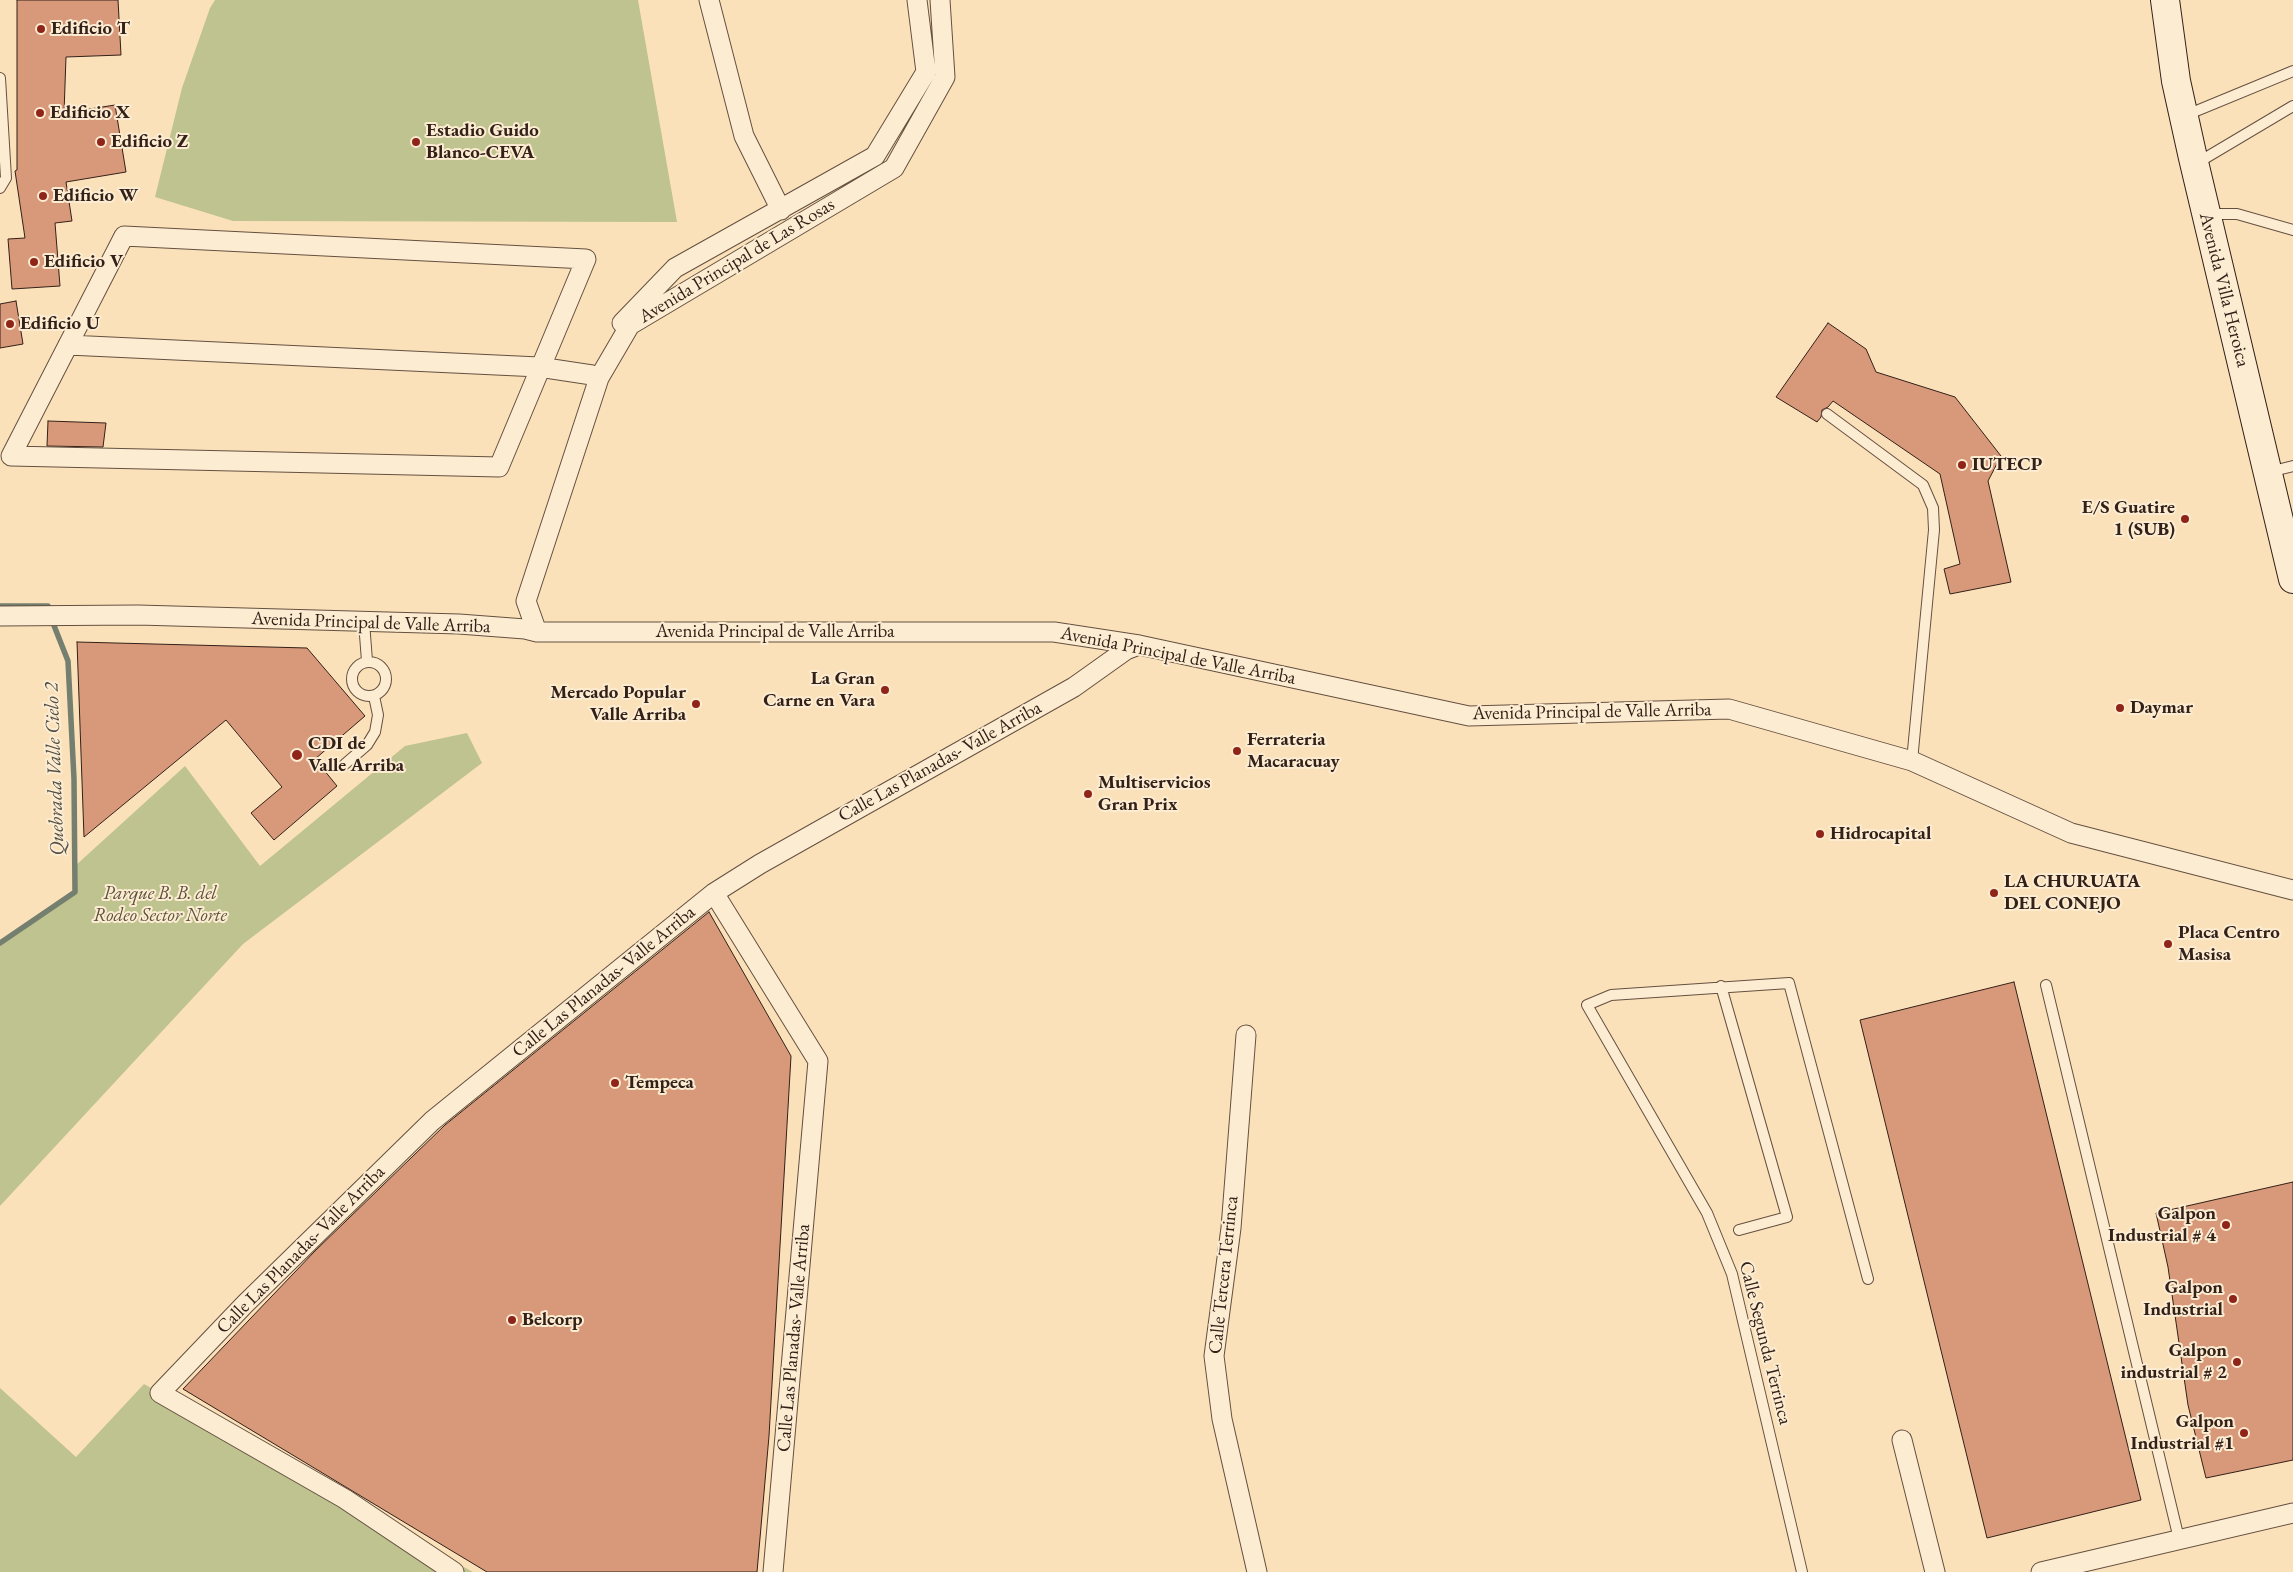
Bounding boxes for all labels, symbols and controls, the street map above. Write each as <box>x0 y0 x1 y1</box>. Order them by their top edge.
place label: Edificio T <box>51 18 130 40</box>
marker: Edificio T <box>35 23 47 35</box>
place label: Edificio X <box>50 102 130 124</box>
marker: Edificio X <box>34 107 46 119</box>
place label: Estadio Guido Blanco-CEVA <box>426 120 539 164</box>
place label: Edificio Z <box>111 131 188 153</box>
marker: Edificio Z <box>95 136 107 148</box>
marker: Estadio Guido Blanco-CEVA <box>410 136 422 148</box>
place label: Edificio W <box>53 185 138 207</box>
marker: Edificio W <box>37 190 49 202</box>
street label: Avenida Principal de Las Rosas <box>635 193 839 329</box>
street label: Avenida Villa Heroica <box>2194 210 2254 370</box>
place label: Edificio V <box>44 251 123 273</box>
marker: Edificio V <box>28 256 40 268</box>
place label: Edificio U <box>20 313 100 335</box>
marker: Edificio U <box>4 318 16 330</box>
place label: IUTECP <box>1972 454 2042 476</box>
marker: IUTECP <box>1956 459 1968 471</box>
place label: E/S Guatire 1 (SUB) <box>2082 497 2175 541</box>
marker: E/S Guatire 1 (SUB) <box>2179 513 2191 525</box>
street label: Avenida Principal de Valle Arriba <box>251 607 491 639</box>
street label: Avenida Principal de Valle Arriba <box>655 621 895 643</box>
street label: Avenida Principal de Valle Arriba <box>1058 622 1298 690</box>
place label: La Gran Carne en Vara <box>763 668 875 712</box>
water label: Quebrada Valle Cielo 2 <box>40 682 70 856</box>
place label: Mercado Popular Valle Arriba <box>550 682 686 726</box>
marker: La Gran Carne en Vara <box>879 684 891 696</box>
street label: Calle Las Planadas- Valle Arriba <box>834 697 1046 827</box>
place label: Daymar <box>2130 697 2193 719</box>
marker: Mercado Popular Valle Arriba <box>690 698 702 710</box>
street label: Avenida Principal de Valle Arriba <box>1472 699 1712 725</box>
marker: Daymar <box>2114 702 2126 714</box>
place label: Ferrateria Macaracuay <box>1247 729 1340 773</box>
place label: CDI de Valle Arriba <box>308 733 404 777</box>
marker: Ferrateria Macaracuay <box>1231 745 1243 757</box>
marker: CDI de Valle Arriba <box>290 748 304 762</box>
place label: Multiservicios Gran Prix <box>1098 772 1210 816</box>
marker: Multiservicios Gran Prix <box>1082 788 1094 800</box>
place label: Hidrocapital <box>1830 823 1931 845</box>
marker: Hidrocapital <box>1814 828 1826 840</box>
place label: LA CHURUATA DEL CONEJO <box>2004 871 2140 915</box>
park label: Parque B. B. del Rodeo Sector Norte <box>93 883 227 927</box>
marker: LA CHURUATA DEL CONEJO <box>1988 887 2000 899</box>
street label: Calle Las Planadas- Valle Arriba <box>508 901 700 1063</box>
place label: Placa Centro Masisa <box>2178 922 2280 966</box>
marker: Placa Centro Masisa <box>2162 938 2174 950</box>
place label: Tempeca <box>625 1072 694 1094</box>
marker: Tempeca <box>609 1077 621 1089</box>
street label: Calle Las Planadas- Valle Arriba <box>212 1161 390 1339</box>
street label: Calle Tercera Terrinca <box>1204 1195 1244 1355</box>
place label: Galpon Industrial # 4 <box>2108 1203 2216 1247</box>
marker: Galpon Industrial # 4 <box>2220 1219 2232 1231</box>
street label: Calle Las Planadas- Valle Arriba <box>773 1223 815 1453</box>
street label: Calle Segunda Terrinca <box>1734 1259 1796 1427</box>
place label: Galpon Industrial <box>2143 1277 2223 1321</box>
marker: Galpon Industrial <box>2227 1293 2239 1305</box>
place label: Belcorp <box>522 1309 583 1331</box>
marker: Belcorp <box>506 1314 518 1326</box>
place label: Galpon industrial # 2 <box>2120 1340 2227 1384</box>
marker: Galpon industrial # 2 <box>2231 1356 2243 1368</box>
place label: Galpon Industrial #1 <box>2131 1411 2234 1455</box>
marker: Galpon Industrial #1 <box>2238 1427 2250 1439</box>

